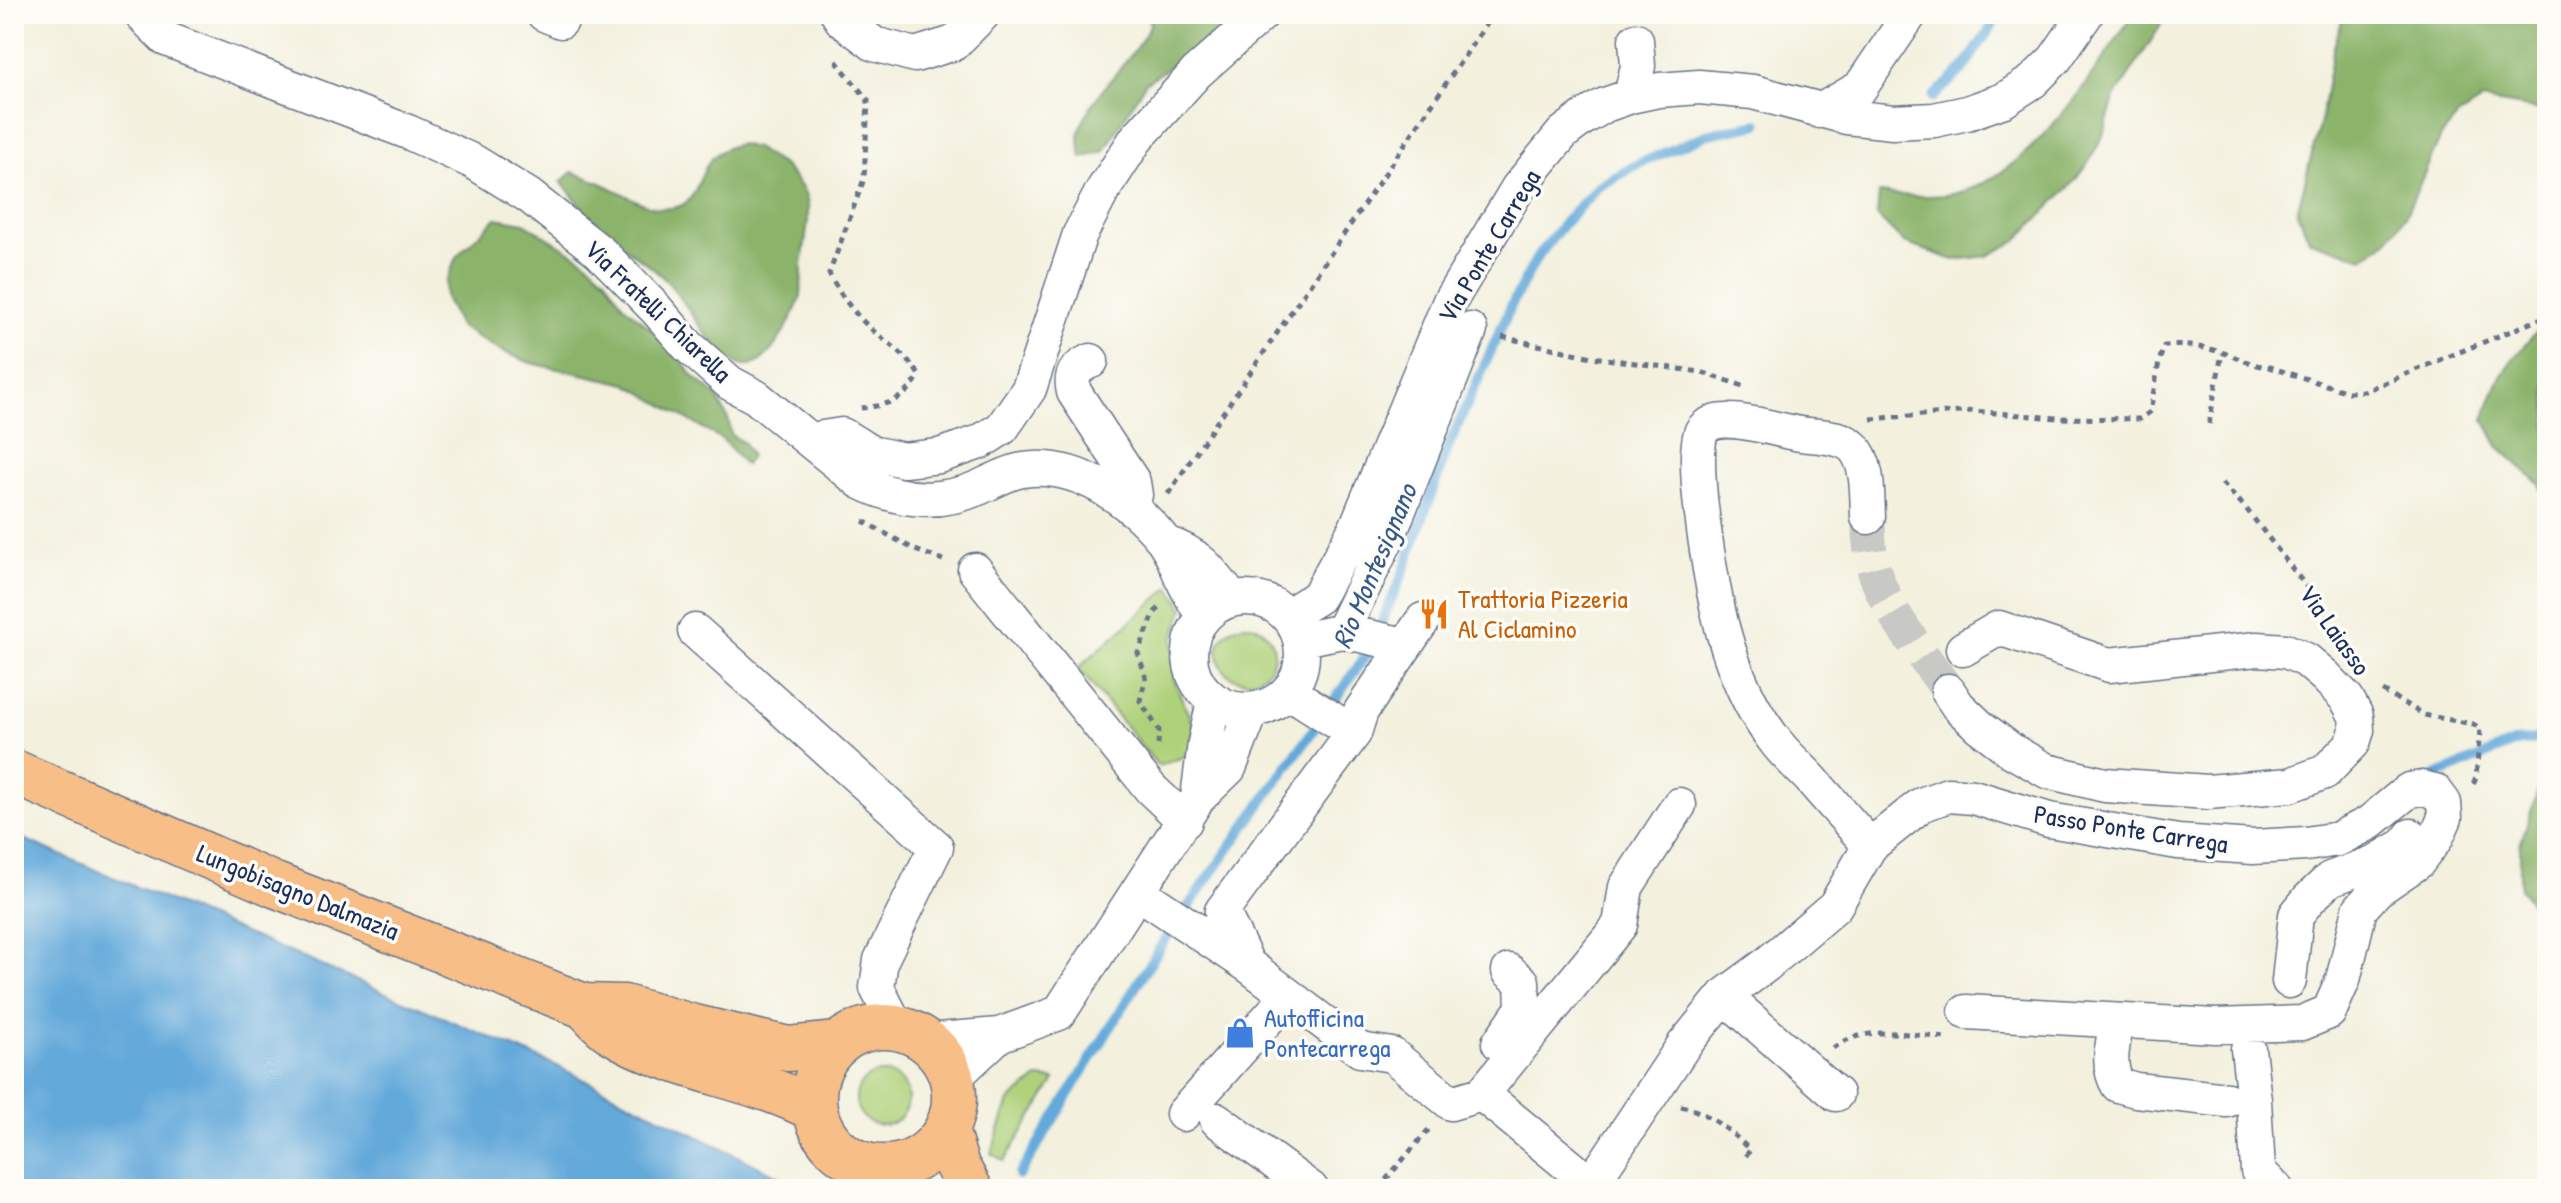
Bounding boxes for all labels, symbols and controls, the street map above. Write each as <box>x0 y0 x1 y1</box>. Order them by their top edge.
street label: Via Ponte Carrega <box>1429 163 1548 329</box>
street label: Via Fratelli Chiarella <box>577 231 739 390</box>
water label: Rio Montesignano <box>1322 476 1426 654</box>
street label: Via Laiasso <box>2292 577 2379 682</box>
place label: Trattoria Pizzeria Al Ciclamino <box>1458 581 1628 646</box>
restaurant icon: Trattoria Pizzeria Al Ciclamino <box>1417 597 1451 631</box>
street label: Passo Ponte Carrega <box>2032 796 2230 861</box>
street label: Lungobisagno Dalmazia <box>192 835 404 948</box>
place label: Autofficina Pontecarrega <box>1264 1000 1390 1065</box>
shop icon: Autofficina Pontecarrega <box>1223 1016 1257 1050</box>

